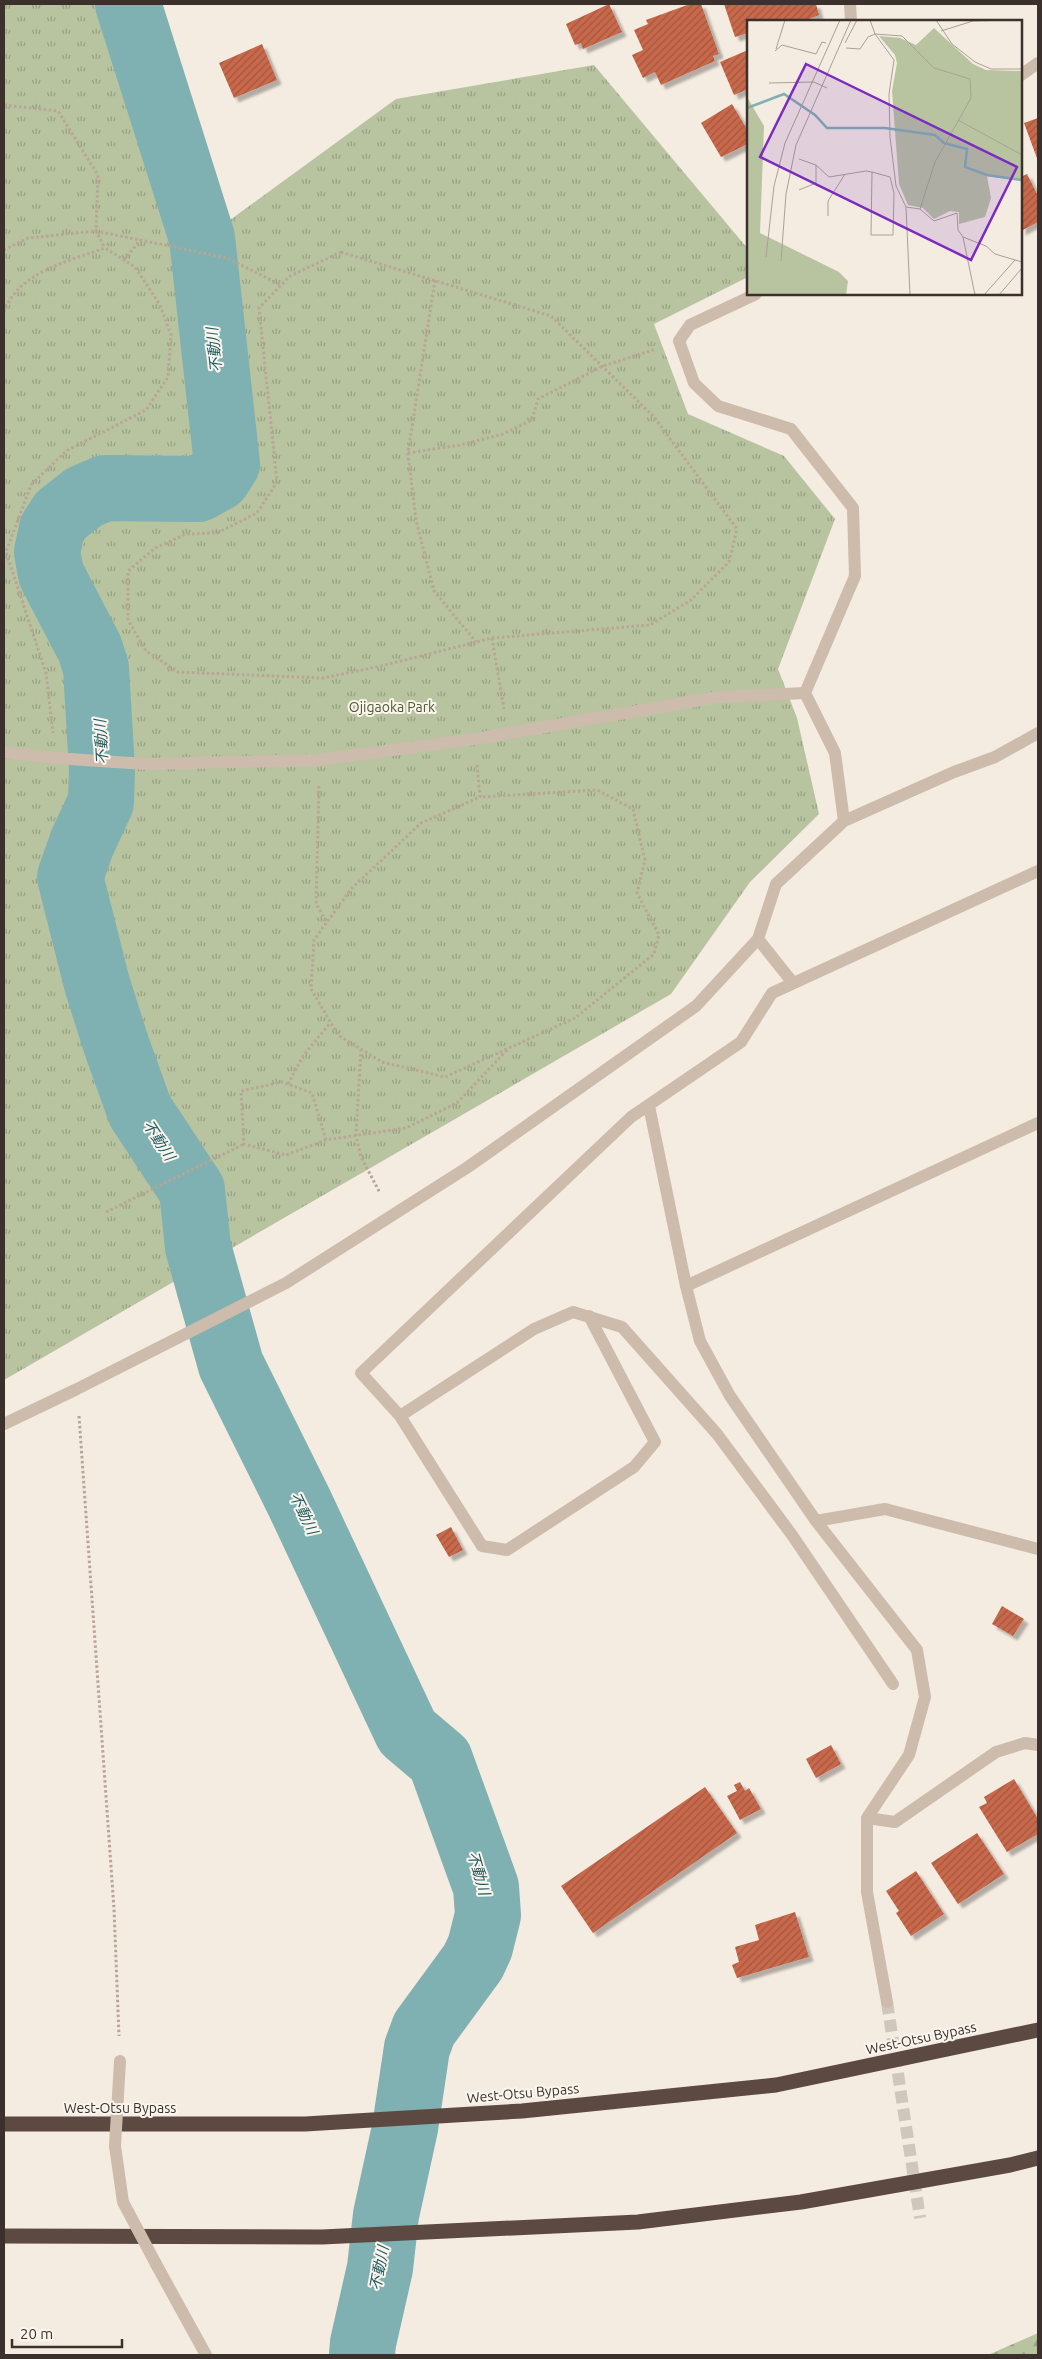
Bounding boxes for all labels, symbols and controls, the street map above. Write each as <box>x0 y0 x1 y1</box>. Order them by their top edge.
inset map <box>747 20 1022 295</box>
water label: 不動川 <box>203 325 225 373</box>
park label: Ojigaoka Park <box>349 699 435 715</box>
water label: 不動川 <box>91 717 111 765</box>
water label: 不動川 <box>140 1116 179 1165</box>
water label: 不動川 <box>286 1489 322 1539</box>
water label: 不動川 <box>465 1849 494 1899</box>
street label: West-Otsu Bypass <box>864 2018 978 2058</box>
street label: West-Otsu Bypass <box>466 2080 580 2106</box>
street label: West-Otsu Bypass <box>64 2100 176 2116</box>
water label: 不動川 <box>366 2242 392 2292</box>
scale bar <box>12 2316 122 2348</box>
text: 20 m <box>20 2325 53 2342</box>

